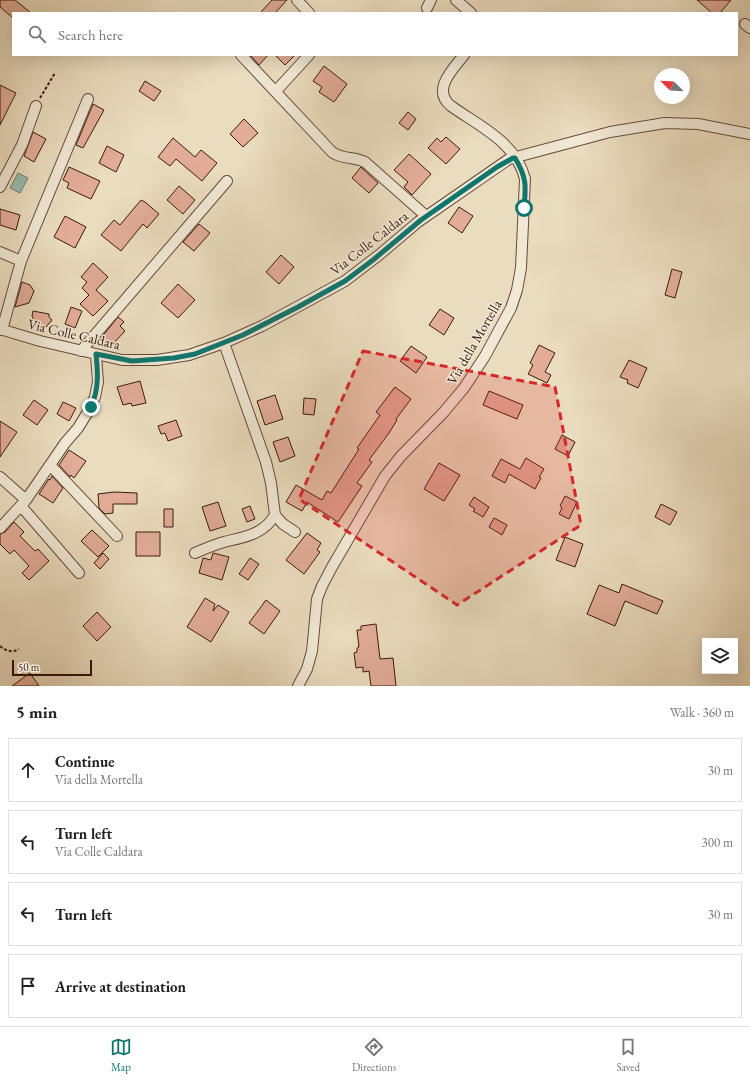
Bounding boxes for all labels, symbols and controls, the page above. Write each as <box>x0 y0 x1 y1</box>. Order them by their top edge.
search box <box>12 12 738 56</box>
icon: search <box>26 23 48 45</box>
text: Search here <box>58 25 123 44</box>
north arrow <box>654 68 690 104</box>
route start <box>515 199 533 217</box>
street label: Via Colle Caldara <box>326 207 412 279</box>
street label: Via della Mortella <box>443 296 506 388</box>
street label: Via Colle Caldara <box>26 315 122 353</box>
route end <box>82 398 100 416</box>
map controls <box>702 638 738 674</box>
button: layers <box>702 638 738 674</box>
scale bar <box>12 658 92 677</box>
text: 50 m <box>18 660 39 674</box>
text: 5 min <box>16 701 57 723</box>
text: Walk · 360 m <box>670 704 734 721</box>
text: Continue <box>55 752 115 771</box>
icon: ahead <box>17 759 39 781</box>
text: 30 m <box>708 762 733 779</box>
text: Via della Mortella <box>55 771 143 788</box>
text: Turn left <box>55 824 112 843</box>
icon: left <box>17 831 39 853</box>
text: 300 m <box>702 834 733 851</box>
text: Via Colle Caldara <box>55 843 143 860</box>
icon: left <box>17 903 39 925</box>
text: Turn left <box>55 905 112 924</box>
text: 30 m <box>708 906 733 923</box>
icon: arrive <box>17 975 39 997</box>
text: Arrive at destination <box>55 977 186 996</box>
tab: Map <box>110 1036 132 1074</box>
tab: Directions <box>352 1036 396 1074</box>
tab: Saved <box>616 1036 640 1074</box>

